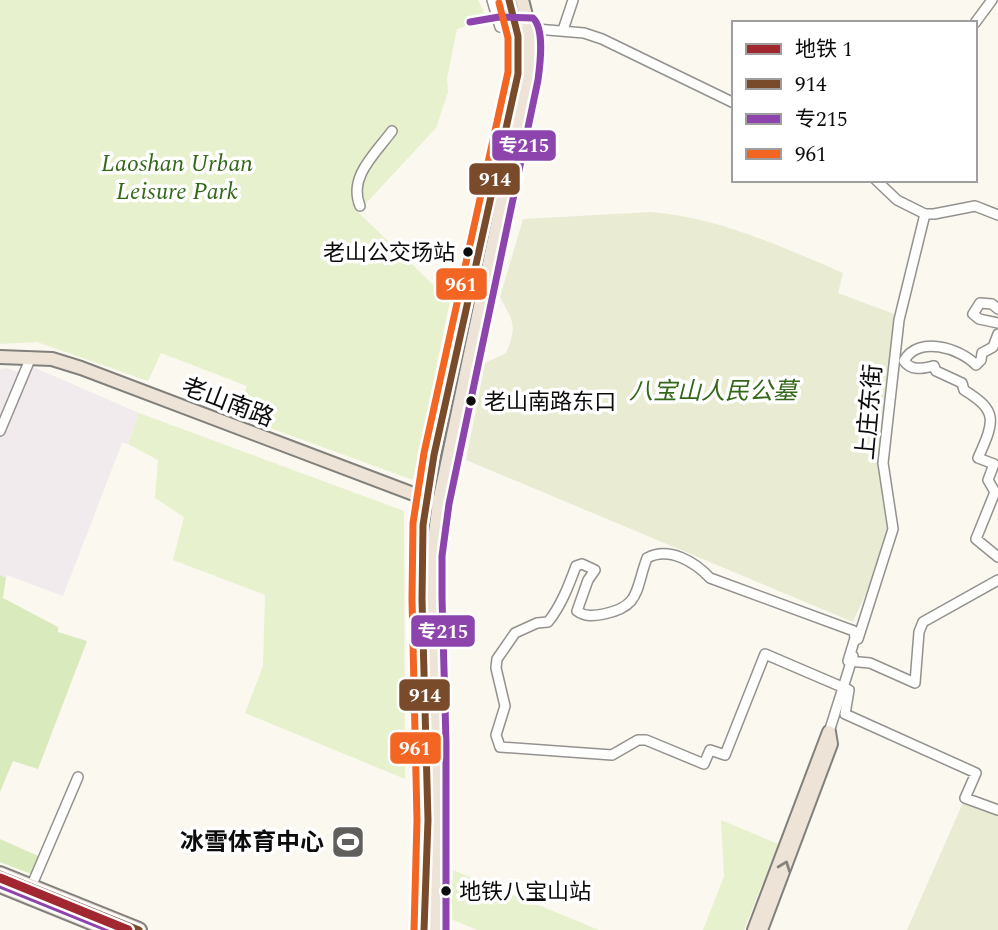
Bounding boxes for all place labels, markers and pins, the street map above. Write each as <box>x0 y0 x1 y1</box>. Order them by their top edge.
place label: 老山公交场站 <box>323 237 455 270</box>
marker: 老山公交场站 <box>461 245 475 259</box>
place label: 老山南路东口 <box>484 386 616 419</box>
marker: 老山南路东口 <box>464 394 478 408</box>
sports icon: 冰雪体育中心 <box>329 823 367 861</box>
place label: 冰雪体育中心 <box>180 825 324 861</box>
place label: 地铁八宝山站 <box>459 876 591 909</box>
marker: 地铁八宝山站 <box>439 884 453 898</box>

